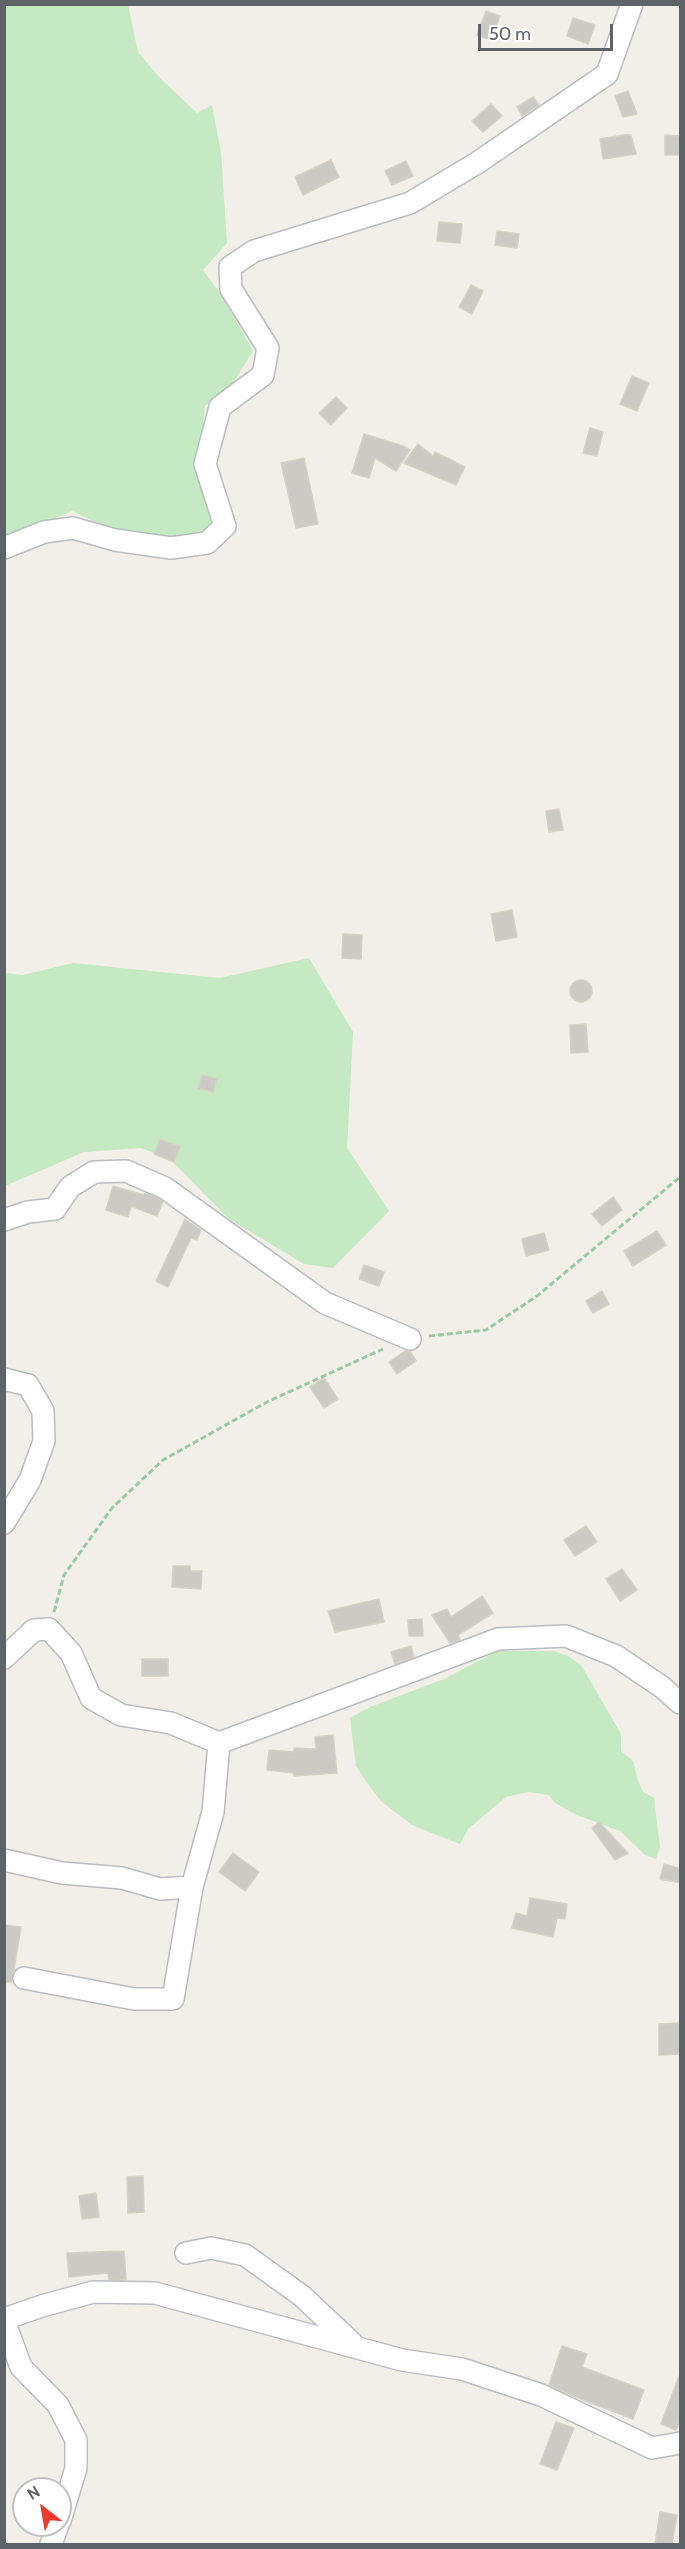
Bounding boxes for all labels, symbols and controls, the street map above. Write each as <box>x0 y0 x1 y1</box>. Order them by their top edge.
scale bar <box>481 12 616 50</box>
text: 50 m <box>489 23 531 45</box>
north arrow <box>12 2477 72 2537</box>
text: N <box>24 2482 43 2504</box>

